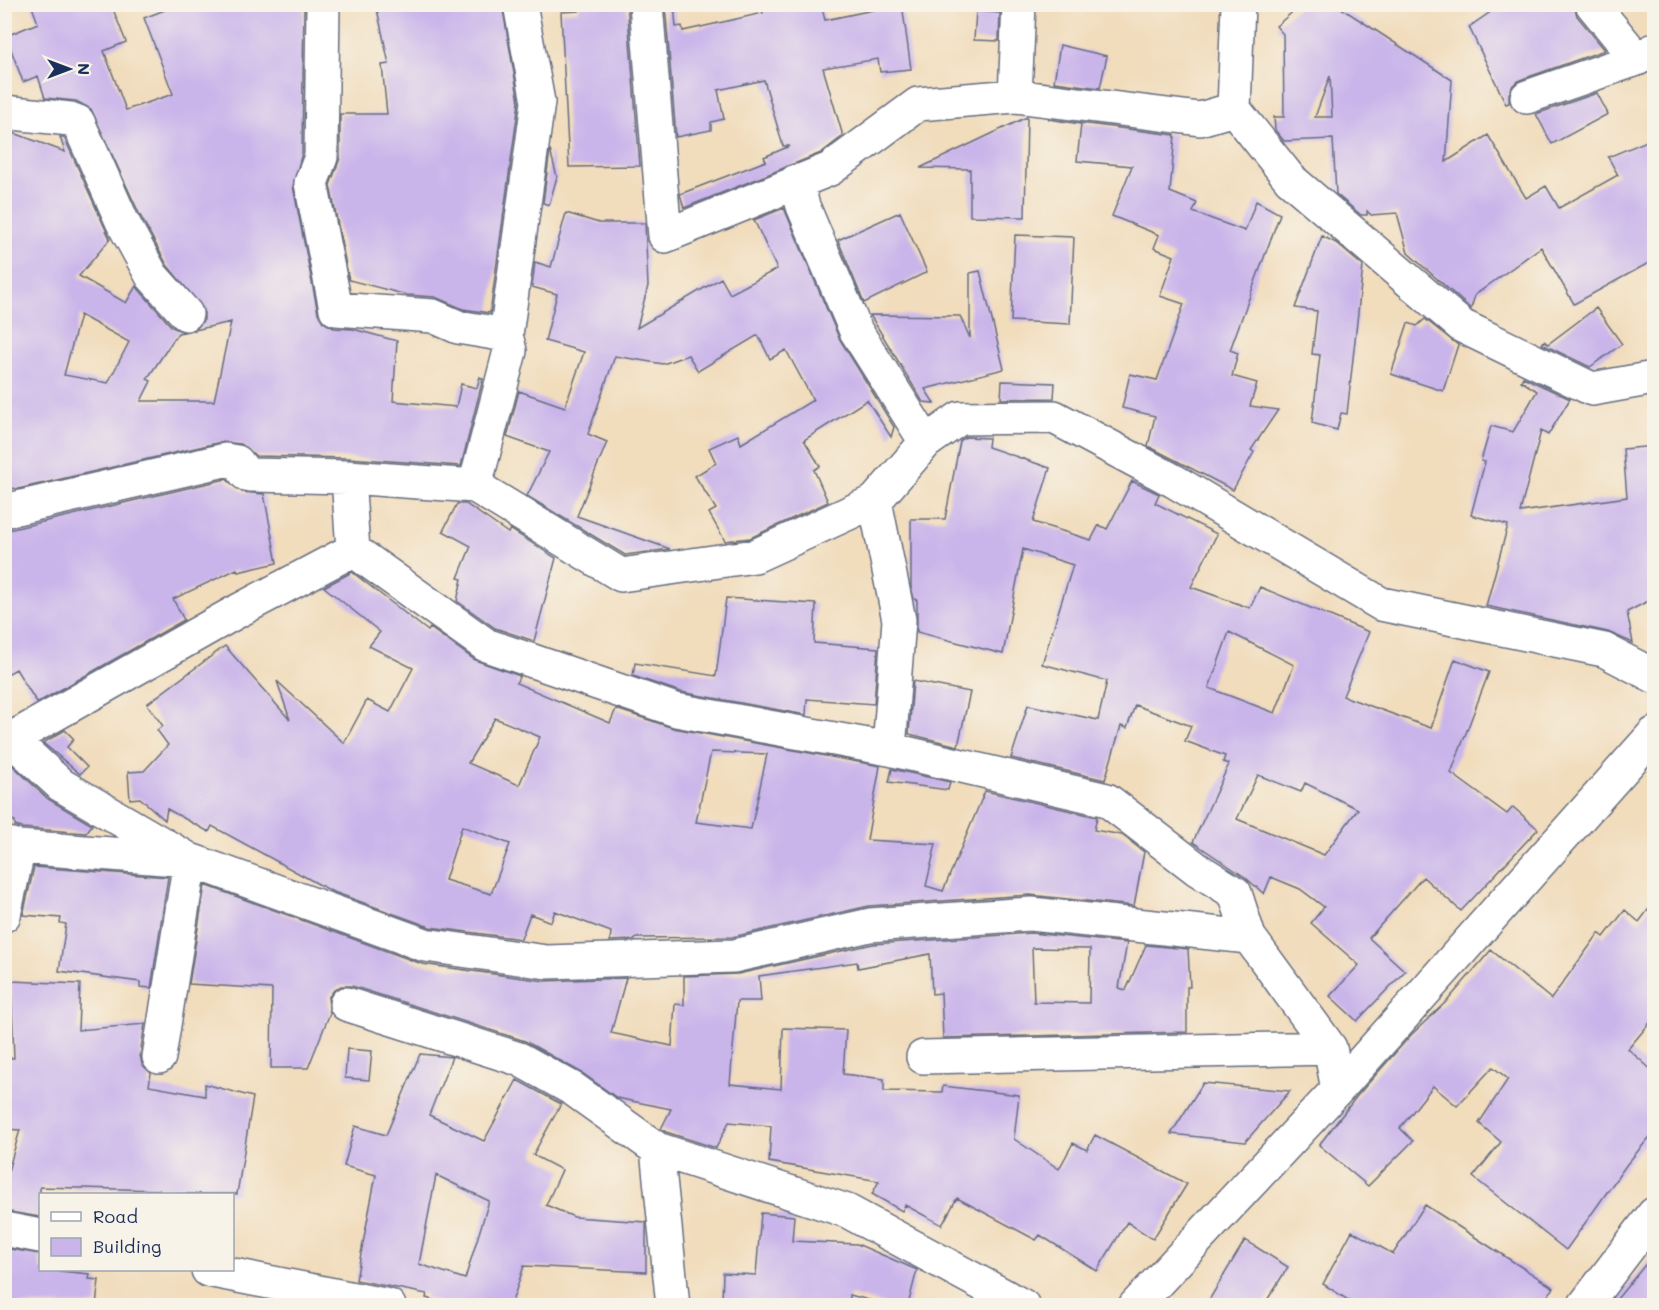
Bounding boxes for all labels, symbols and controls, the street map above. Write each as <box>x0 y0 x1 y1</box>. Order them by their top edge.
north arrow <box>39 39 99 99</box>
text: N <box>74 63 95 75</box>
legend <box>39 1193 234 1271</box>
text: Road <box>93 1204 138 1228</box>
text: Building <box>93 1234 161 1258</box>

